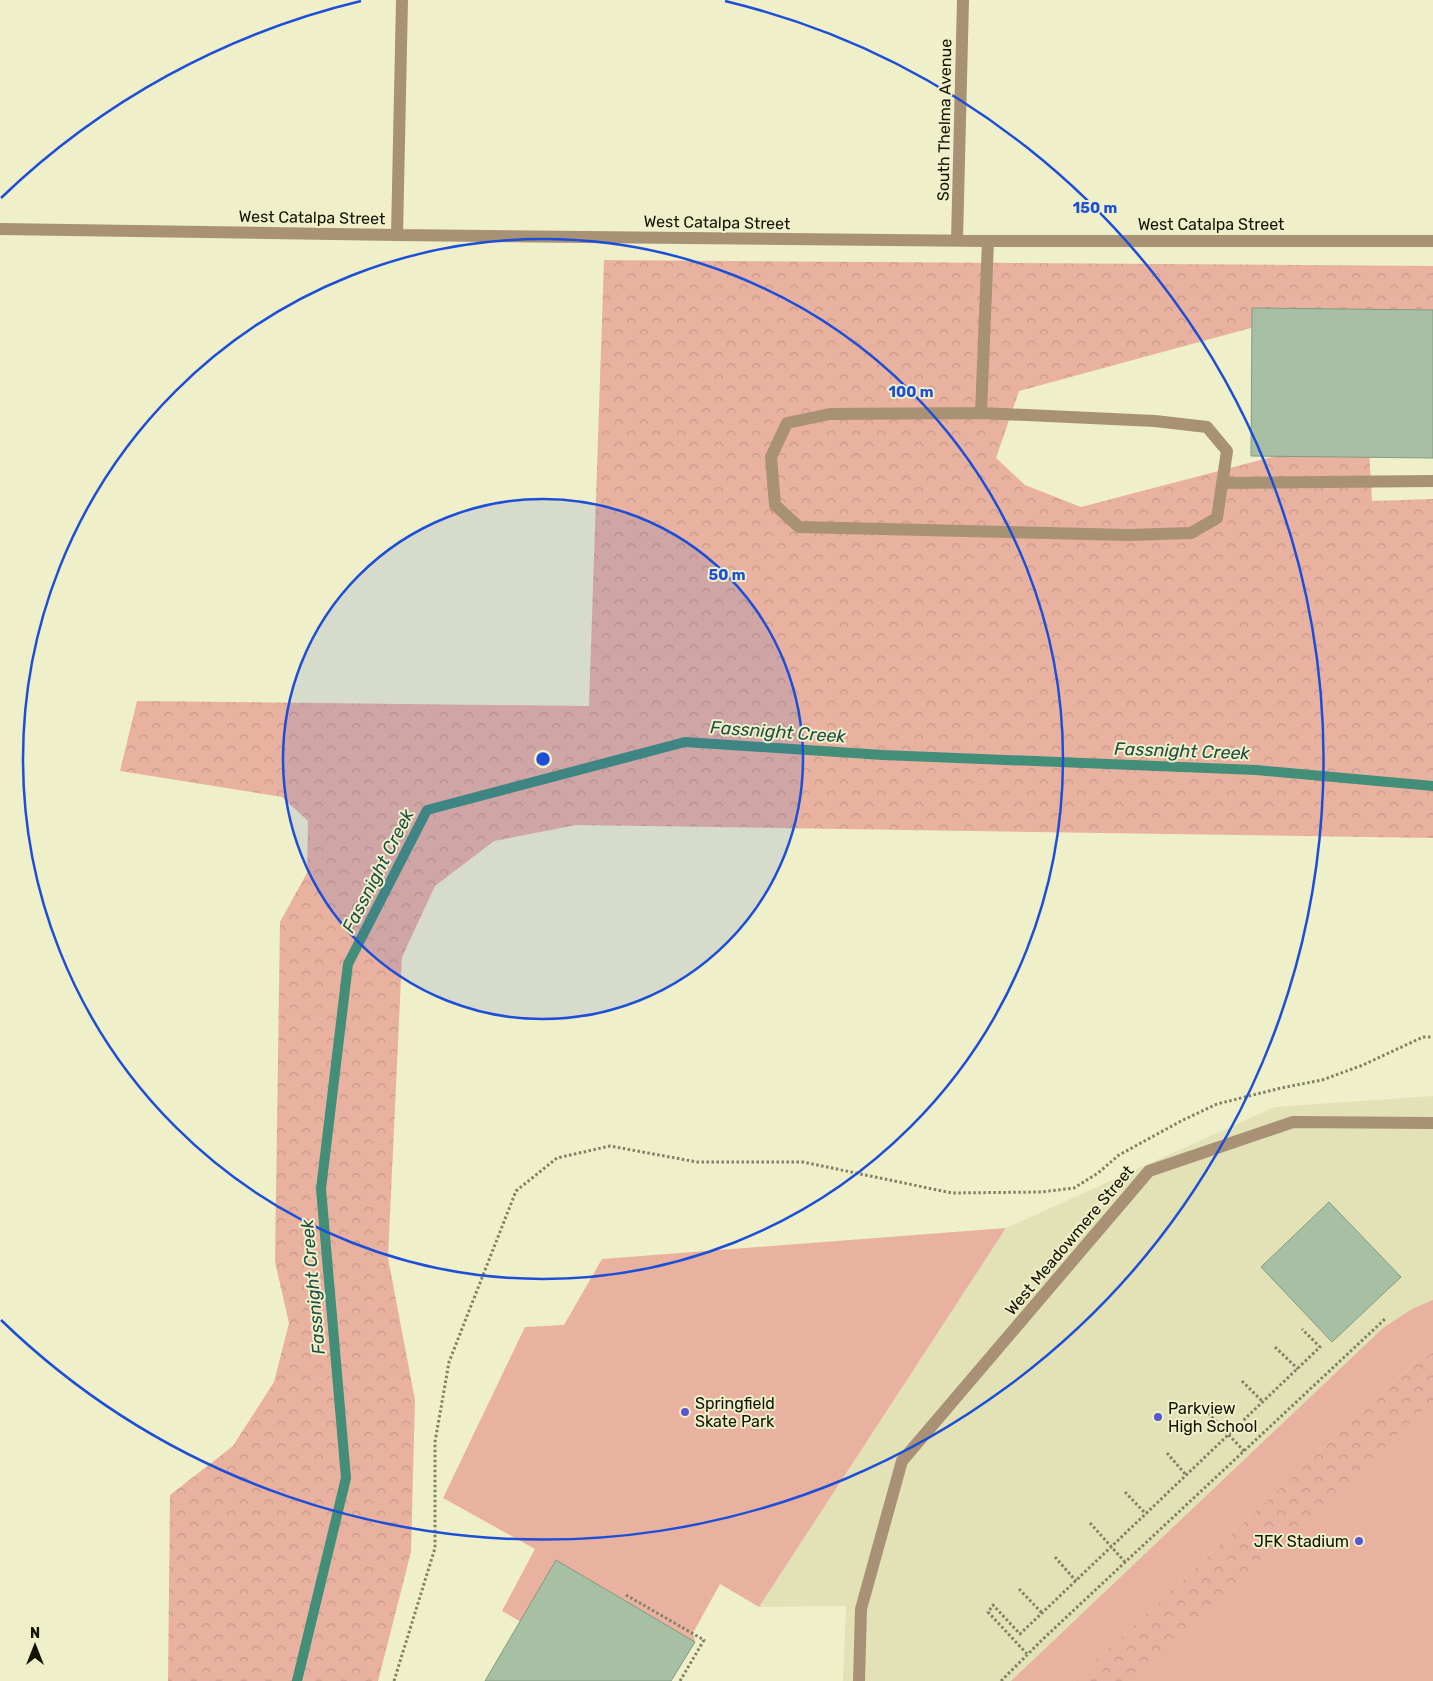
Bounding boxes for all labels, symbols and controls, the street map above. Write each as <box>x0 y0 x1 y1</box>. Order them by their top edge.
street label: South Thelma Avenue <box>934 39 955 201</box>
text: 150 m <box>1073 199 1117 217</box>
street label: West Catalpa Street <box>238 207 385 228</box>
street label: West Catalpa Street <box>643 212 790 233</box>
street label: West Catalpa Street <box>1138 215 1284 234</box>
text: 100 m <box>889 383 933 401</box>
text: 50 m <box>709 566 745 584</box>
water label: Fassnight Creek <box>710 716 847 748</box>
water label: Fassnight Creek <box>1114 738 1251 764</box>
centre of rings <box>534 750 552 768</box>
water label: Fassnight Creek <box>337 805 419 936</box>
street label: West Meadowmere Street <box>1001 1162 1138 1319</box>
water label: Fassnight Creek <box>296 1218 330 1356</box>
place label: Springfield Skate Park <box>695 1394 775 1431</box>
place label: Parkview High School <box>1168 1399 1257 1436</box>
marker: Springfield Skate Park <box>679 1406 691 1418</box>
marker: Parkview High School <box>1152 1411 1164 1423</box>
place label: JFK Stadium <box>1254 1532 1349 1551</box>
marker: JFK Stadium <box>1353 1535 1365 1547</box>
north arrow <box>10 1621 60 1671</box>
text: N <box>30 1625 40 1642</box>

